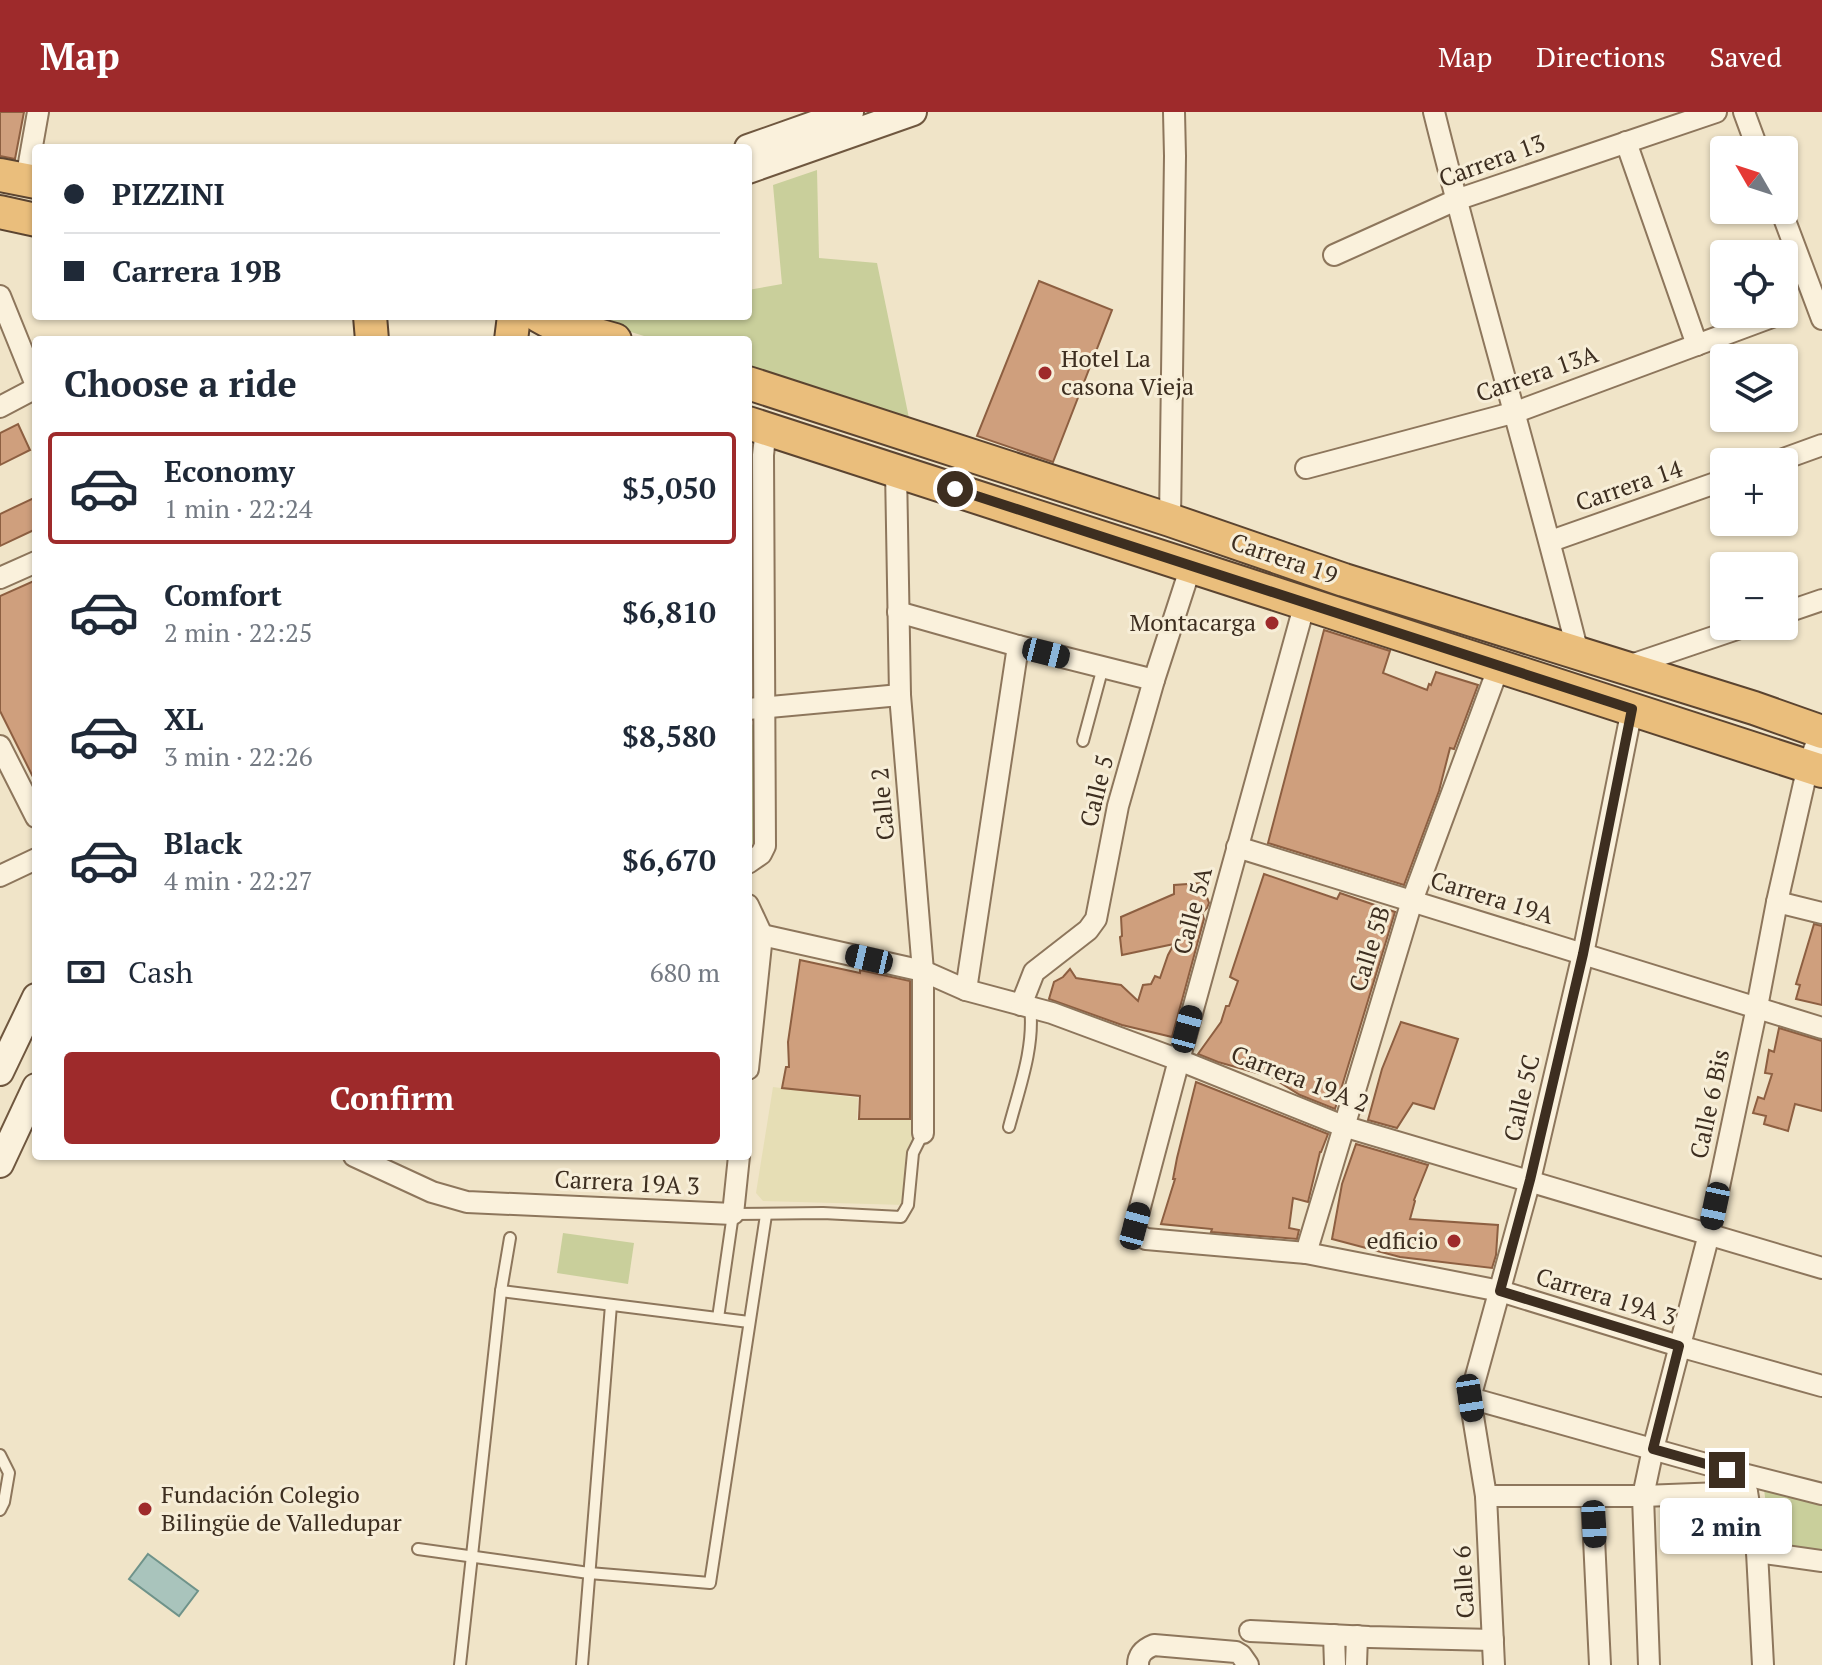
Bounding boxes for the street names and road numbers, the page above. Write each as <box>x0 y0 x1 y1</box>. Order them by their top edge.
street label: Carrera 13 <box>1434 126 1549 194</box>
street label: Carrera 13A <box>1471 337 1603 409</box>
street label: Carrera 14 <box>1571 452 1686 518</box>
street label: Carrera 19 <box>1227 525 1342 591</box>
street label: Calle 5 <box>1072 752 1120 830</box>
street label: Calle 2 <box>863 766 901 842</box>
street label: Calle 5A <box>1165 863 1219 958</box>
street label: Carrera 19A <box>1427 863 1558 931</box>
street label: Calle 5B <box>1341 902 1397 995</box>
street label: Carrera 19A 2 <box>1227 1037 1374 1119</box>
street label: Calle 6 Bis <box>1682 1046 1736 1161</box>
street label: Calle 5C <box>1496 1051 1547 1144</box>
street label: Carrera 19A 3 <box>554 1162 700 1202</box>
street label: Carrera 19A 3 <box>1532 1259 1680 1333</box>
street label: Calle 6 <box>1445 1545 1481 1619</box>

